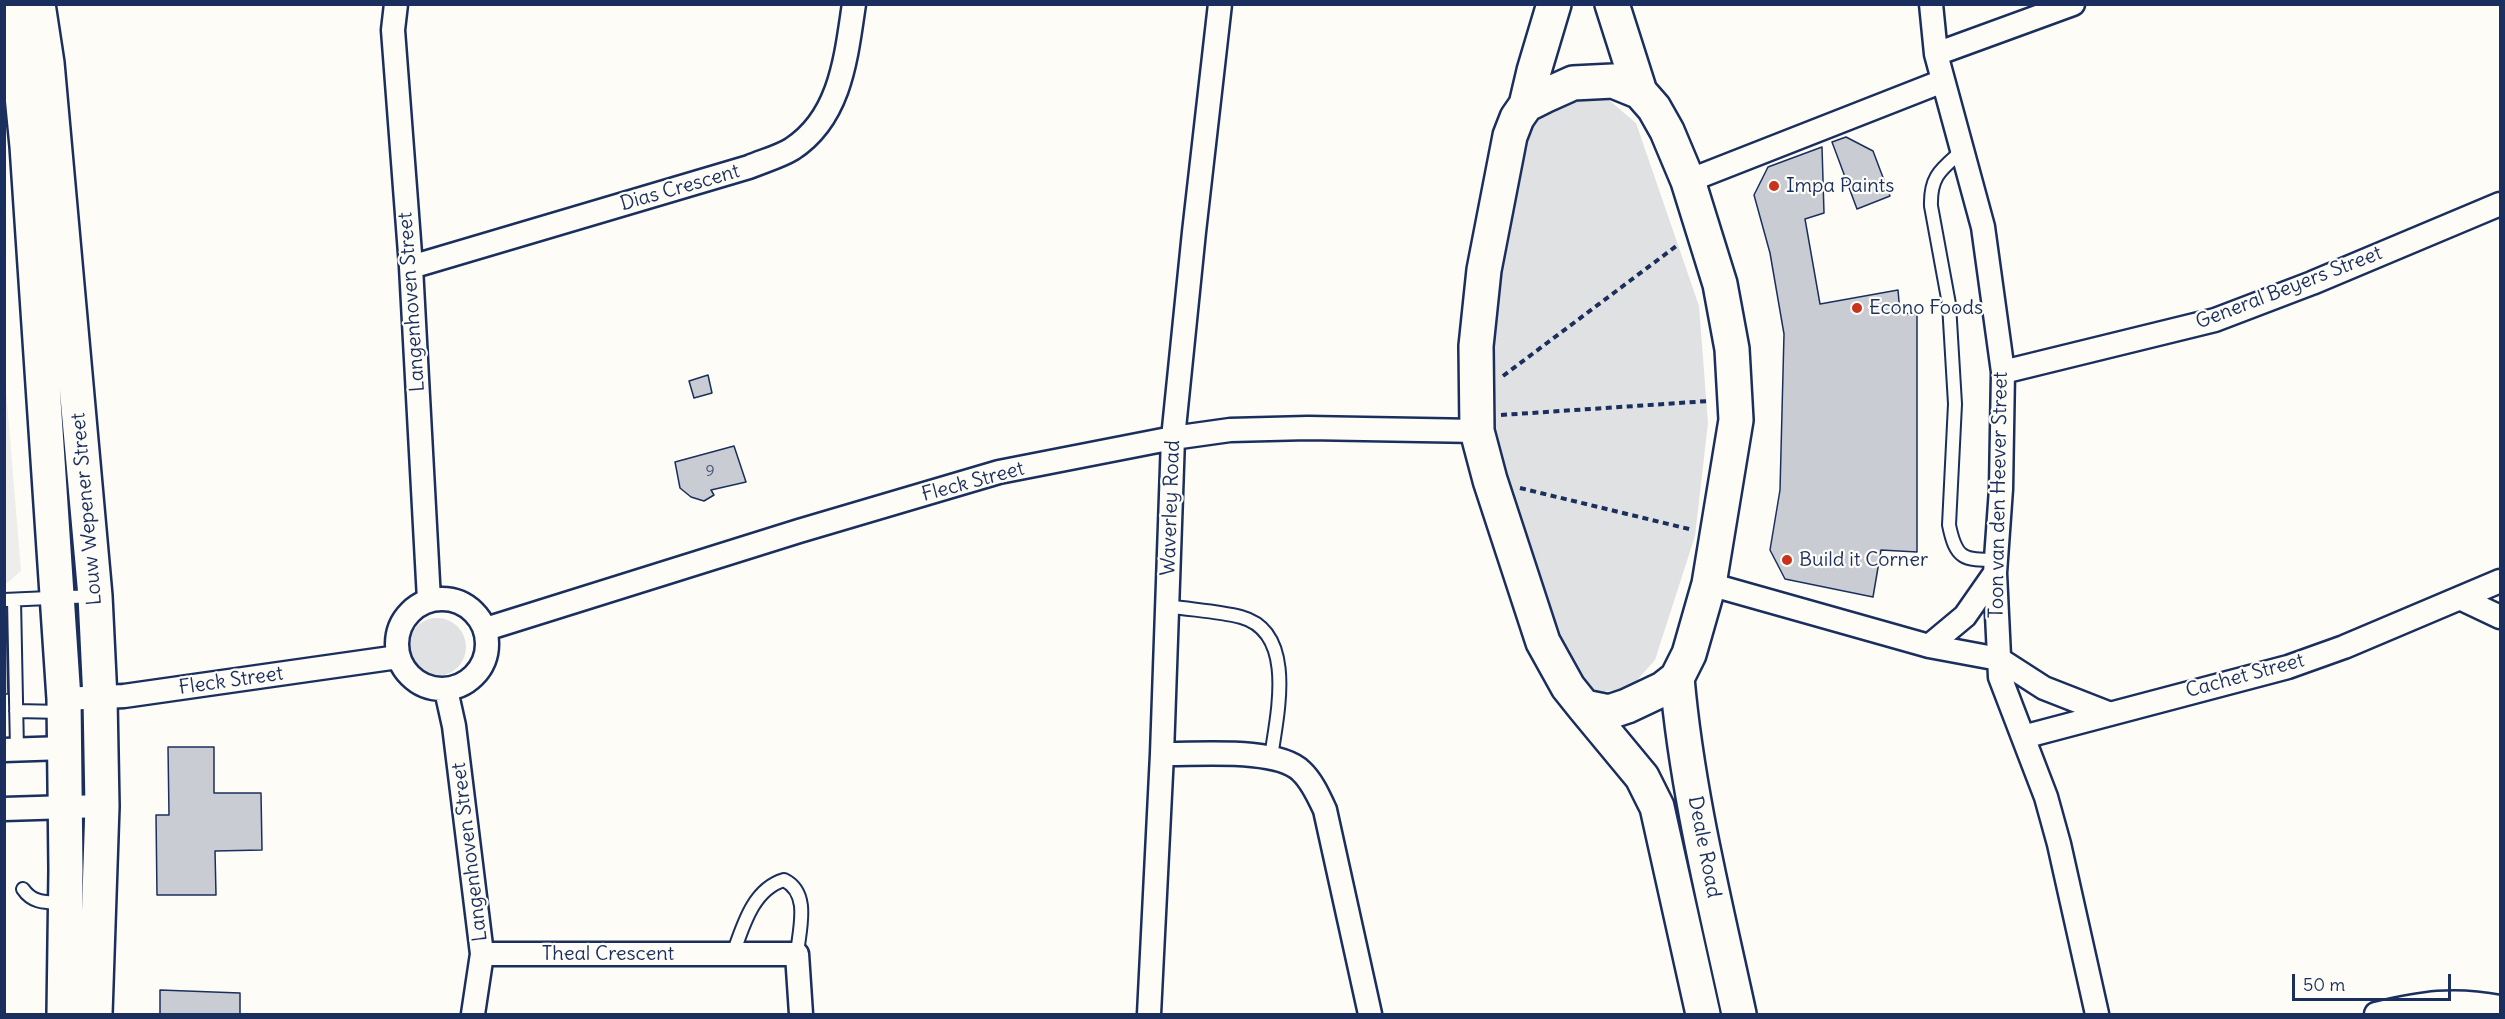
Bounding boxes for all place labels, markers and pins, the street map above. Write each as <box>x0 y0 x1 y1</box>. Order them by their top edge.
place label: Impa Paints <box>1786 174 1894 198</box>
marker: Impa Paints <box>1767 179 1781 193</box>
place label: Econo Foods <box>1869 296 1983 320</box>
marker: Econo Foods <box>1850 301 1864 315</box>
place label: Build it Corner <box>1799 548 1928 572</box>
marker: Build it Corner <box>1780 553 1794 567</box>

